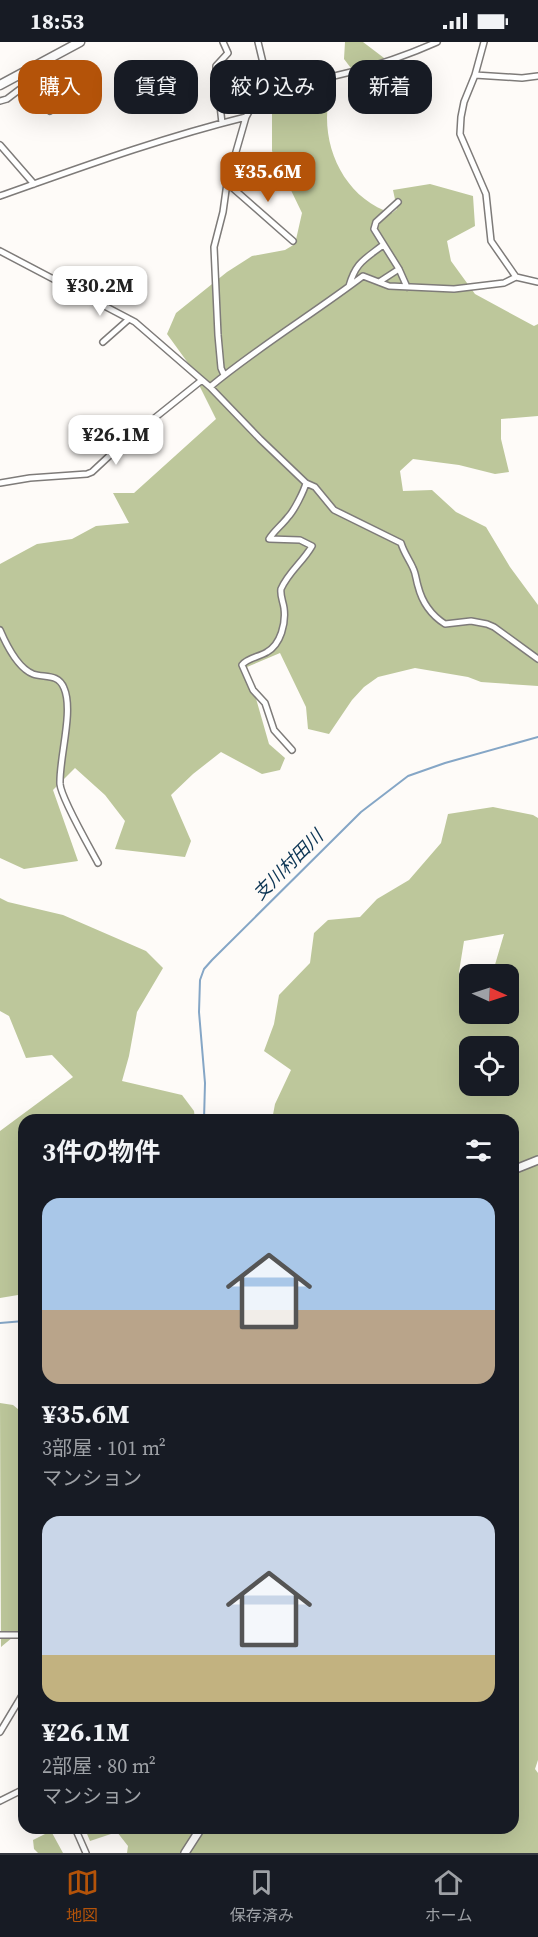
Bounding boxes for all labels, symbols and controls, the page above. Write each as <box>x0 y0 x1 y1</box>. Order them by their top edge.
text: 18:53 <box>30 6 84 36</box>
chip: 購入 <box>18 60 102 114</box>
chip: 賃貸 <box>114 60 198 114</box>
chip: 絞り込み <box>210 60 336 114</box>
chip: 新着 <box>348 60 432 114</box>
pin: ¥35.6M <box>219 152 317 203</box>
text: ¥35.6M <box>234 157 302 185</box>
pin: ¥30.2M <box>51 266 149 317</box>
text: ¥30.2M <box>66 271 134 299</box>
pin: ¥26.1M <box>67 415 165 466</box>
text: ¥26.1M <box>82 420 150 448</box>
water label: 支川村田川 <box>247 823 330 905</box>
north arrow <box>459 964 519 1024</box>
map controls <box>459 964 519 1096</box>
button: locate <box>459 1036 519 1096</box>
text: 3件の物件 <box>42 1134 160 1170</box>
icon: filters <box>462 1134 495 1167</box>
icon: home <box>215 1237 323 1345</box>
text: ¥35.6M <box>42 1396 129 1432</box>
text: 3部屋 · 101 m² <box>42 1434 166 1462</box>
text: マンション <box>42 1464 142 1492</box>
icon: home <box>215 1555 323 1663</box>
text: ¥26.1M <box>42 1714 129 1750</box>
text: 2部屋 · 80 m² <box>42 1752 156 1780</box>
text: マンション <box>42 1782 142 1810</box>
tab: 地図 <box>66 1866 99 1926</box>
tab: 保存済み <box>230 1866 294 1926</box>
tab: ホーム <box>425 1866 472 1926</box>

